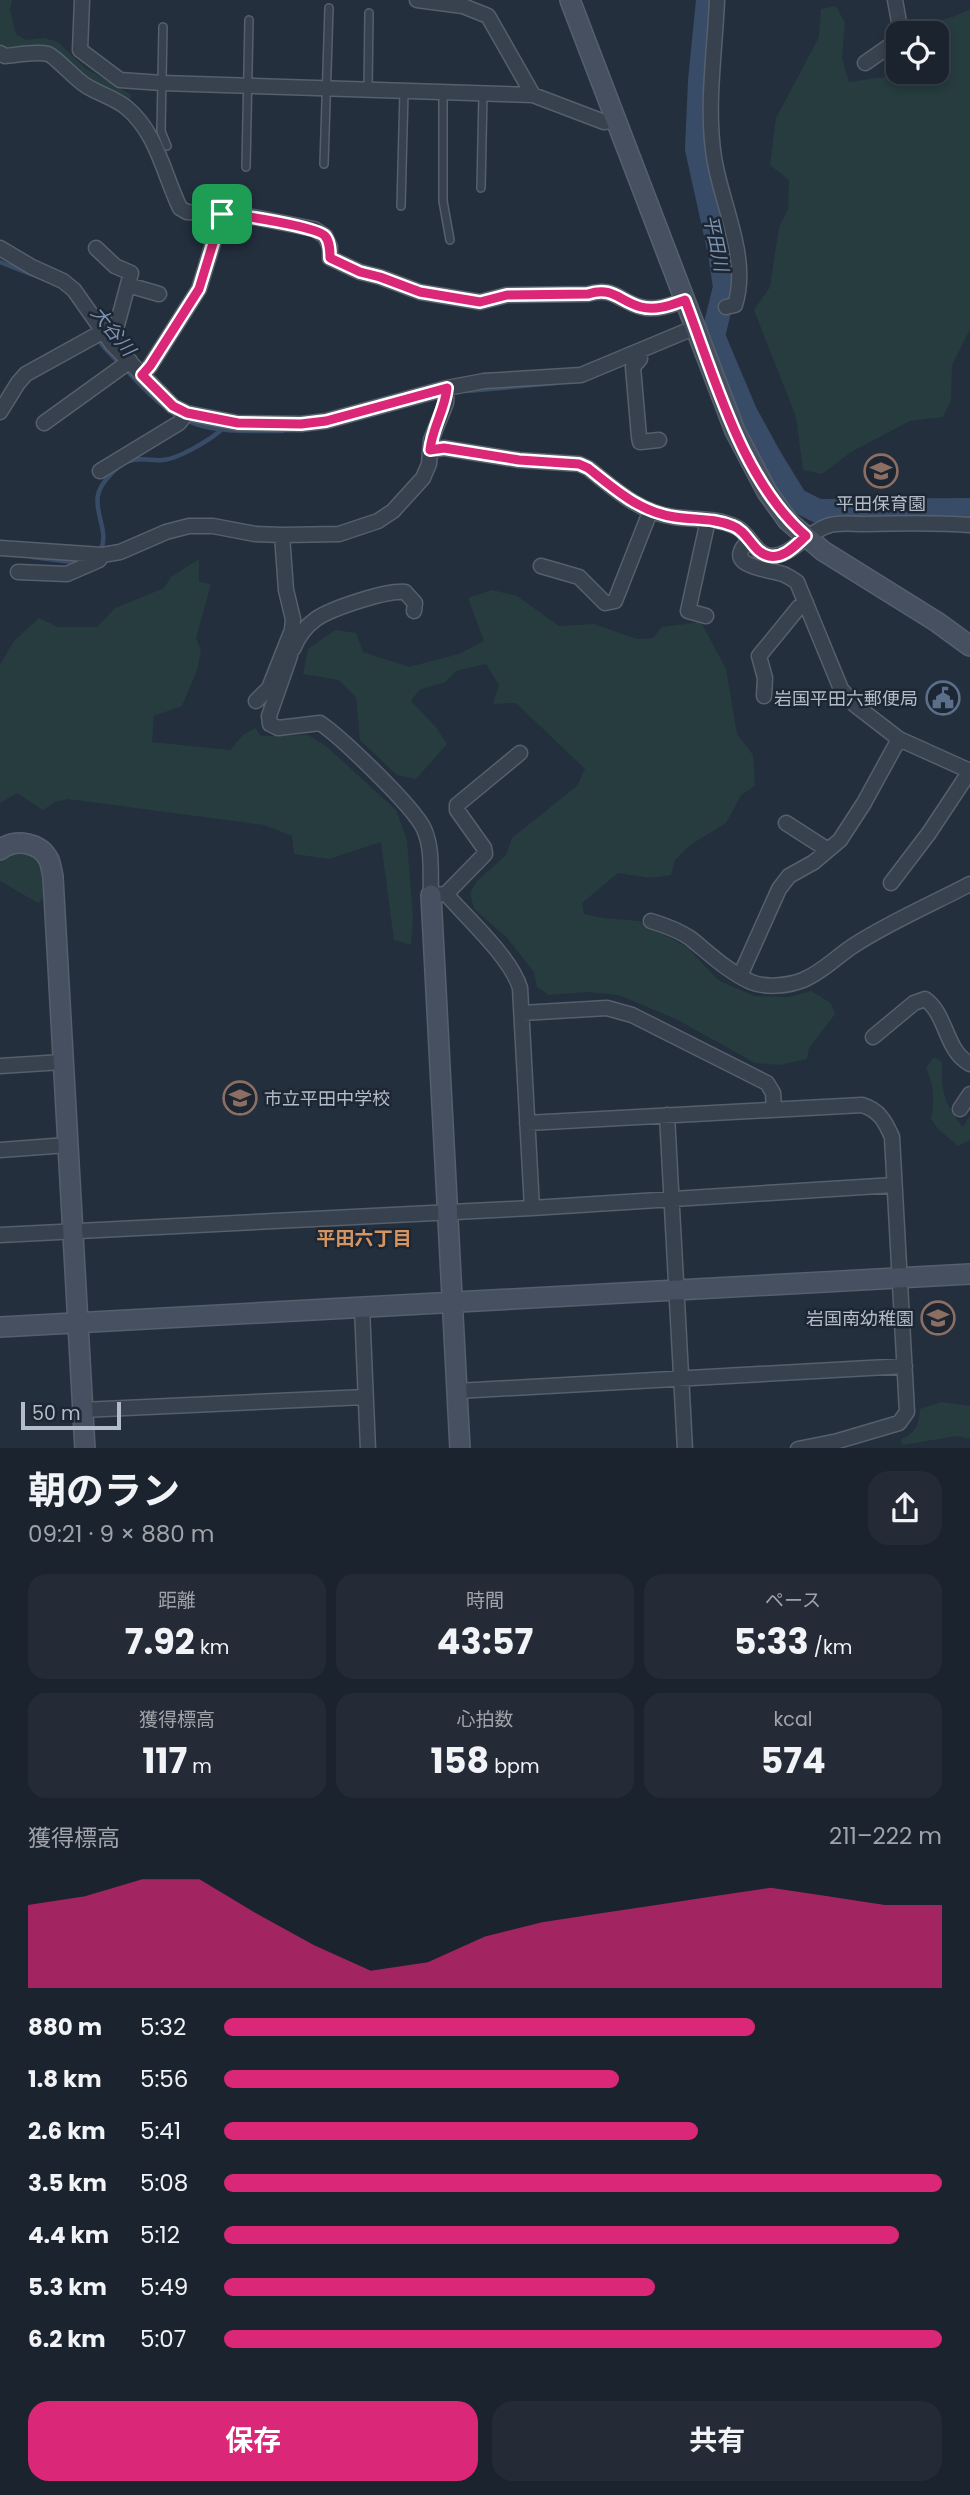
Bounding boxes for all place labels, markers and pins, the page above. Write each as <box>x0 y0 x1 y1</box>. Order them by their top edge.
pin <box>192 184 252 244</box>
school or university icon: 平田保育園 <box>862 452 900 490</box>
place label: 平田保育園 <box>836 491 926 516</box>
public building icon: 岩国平田六郵便局 <box>924 679 962 717</box>
place label: 岩国平田六郵便局 <box>774 686 918 711</box>
school or university icon: 市立平田中学校 <box>221 1079 259 1117</box>
place label: 市立平田中学校 <box>264 1086 390 1111</box>
school or university icon: 岩国南幼稚園 <box>919 1299 957 1337</box>
place label: 岩国南幼稚園 <box>806 1306 914 1331</box>

